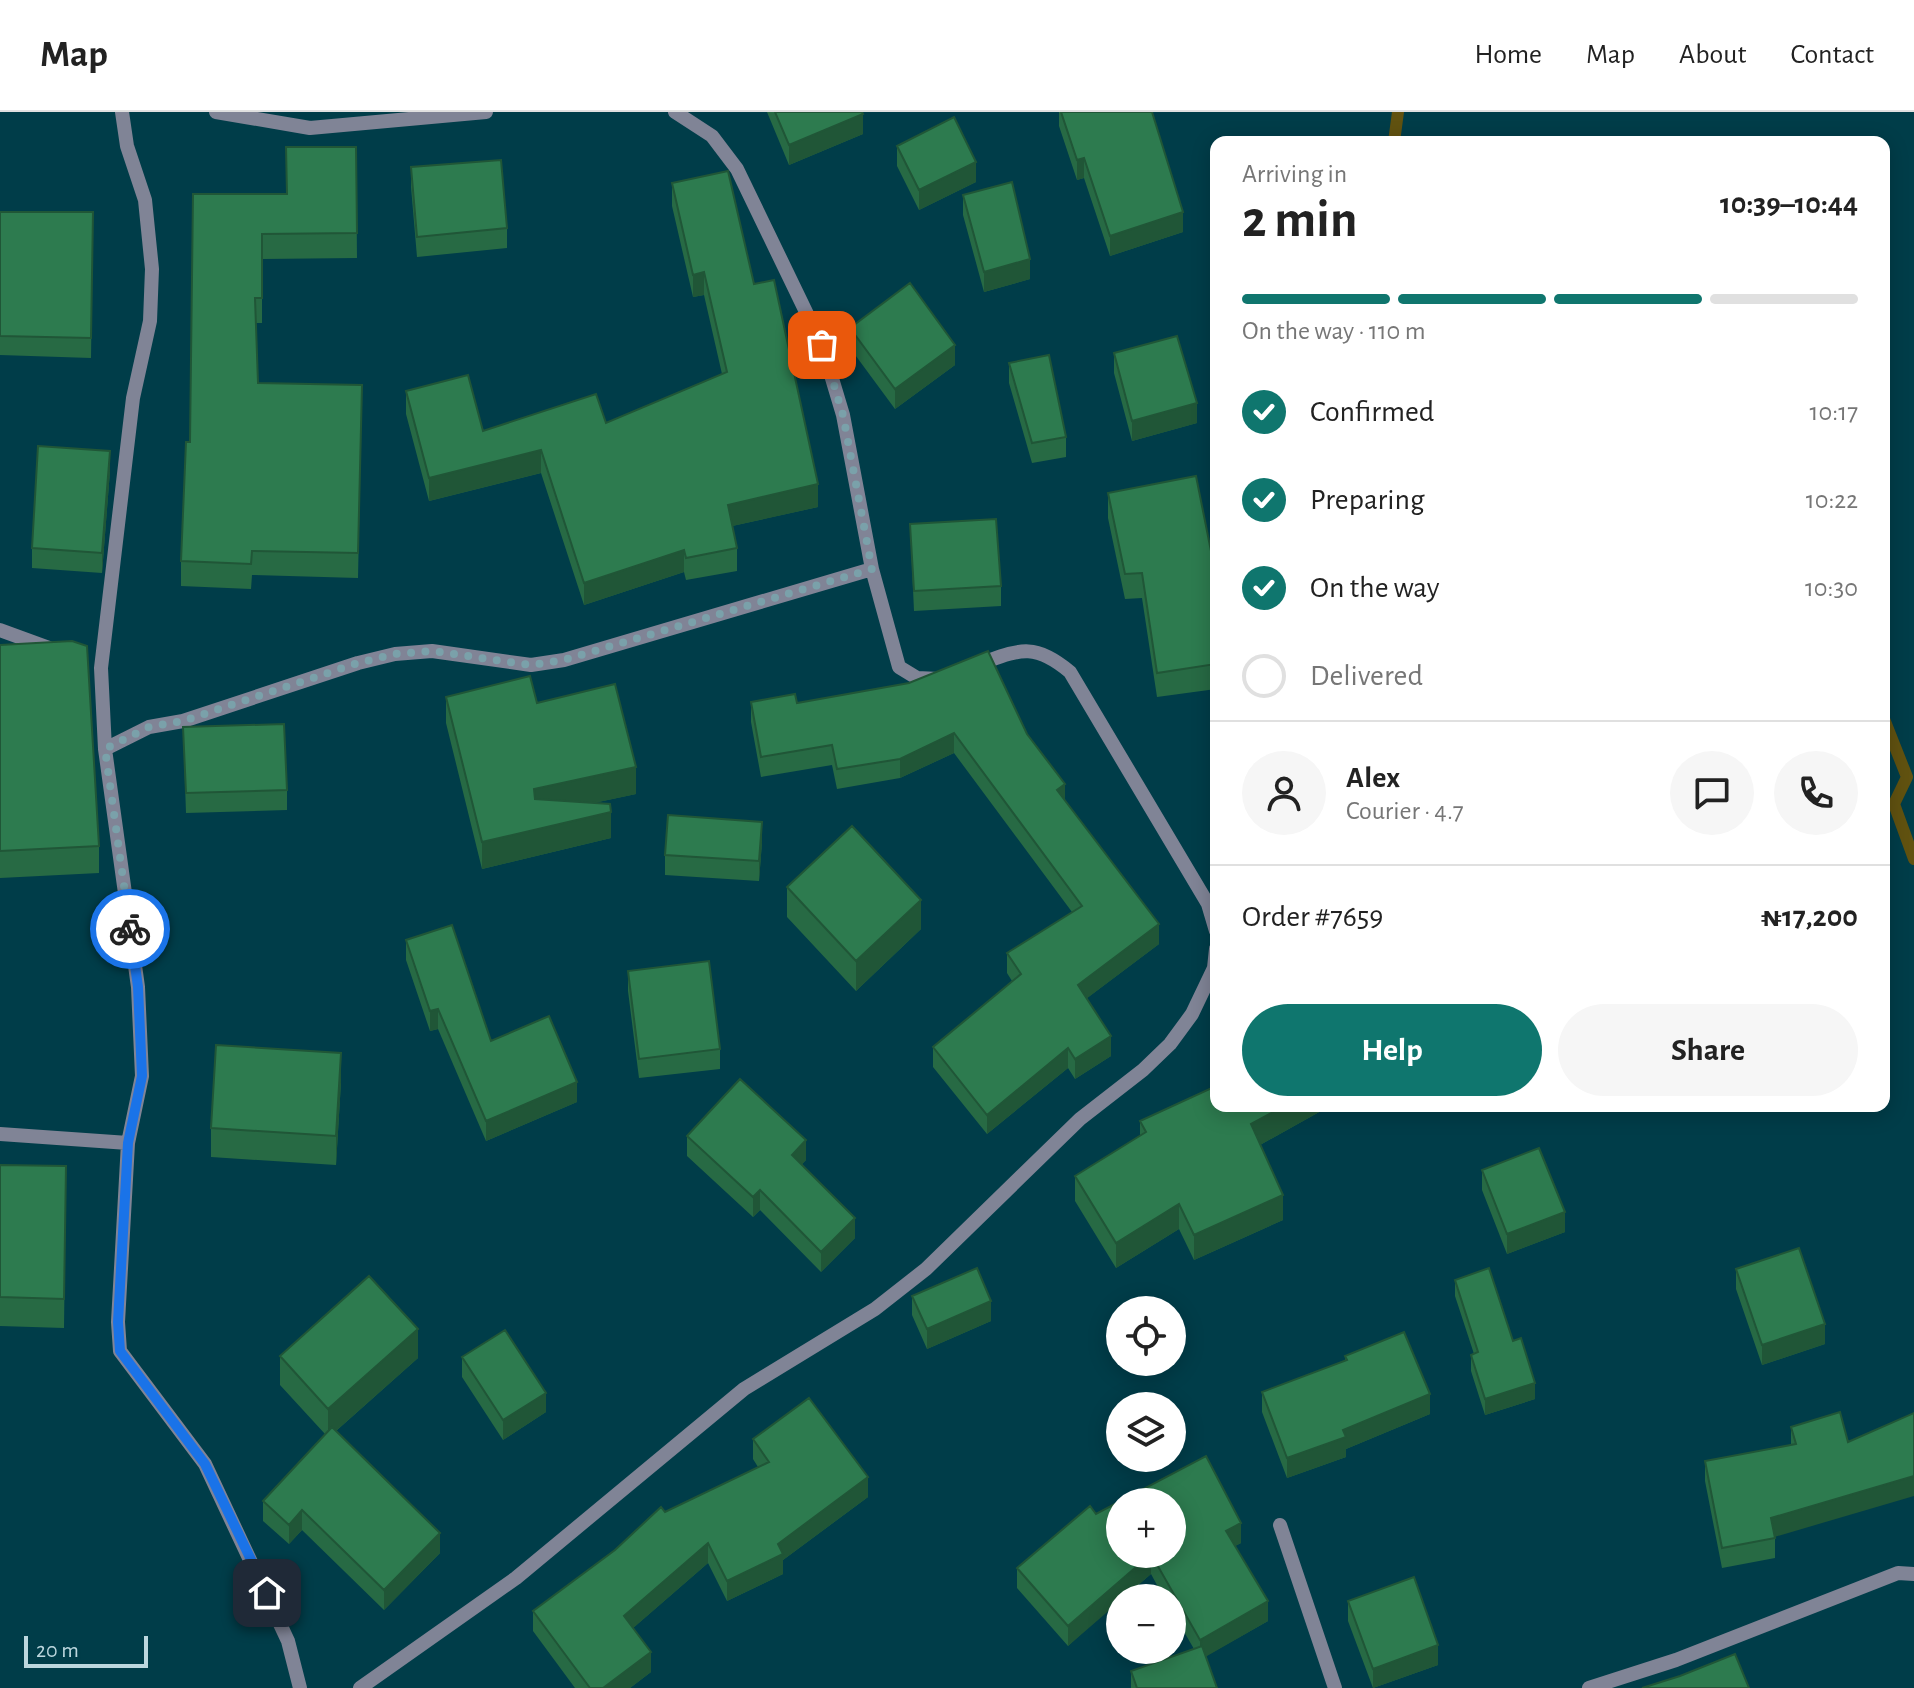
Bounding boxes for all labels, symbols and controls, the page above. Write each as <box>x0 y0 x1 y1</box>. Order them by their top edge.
text: Map <box>40 36 108 74</box>
text: Home <box>1475 41 1542 69</box>
text: Map <box>1586 41 1635 69</box>
text: About <box>1679 41 1747 69</box>
text: Contact <box>1791 41 1874 69</box>
text: Arriving in <box>1242 161 1347 187</box>
text: 10:39–10:44 <box>1720 189 1858 219</box>
text: 2 min <box>1242 194 1357 246</box>
pin <box>788 311 856 379</box>
text: On the way · 110 m <box>1242 318 1425 344</box>
icon: bag <box>800 323 844 367</box>
icon: check <box>1242 390 1286 434</box>
text: Confirmed <box>1310 397 1434 427</box>
text: 10:17 <box>1810 399 1858 425</box>
icon: check <box>1242 478 1286 522</box>
text: Preparing <box>1310 485 1425 515</box>
text: 10:22 <box>1806 487 1858 513</box>
icon: check <box>1242 566 1286 610</box>
text: On the way <box>1310 573 1439 603</box>
text: 10:30 <box>1805 575 1858 601</box>
text: Delivered <box>1310 661 1423 691</box>
button: person <box>1242 751 1326 835</box>
button: chat <box>1670 751 1754 835</box>
button: phone <box>1774 751 1858 835</box>
text: Alex <box>1346 763 1400 793</box>
text: Courier · 4.7 <box>1346 798 1464 824</box>
courier <box>90 889 170 969</box>
text: Order #7659 <box>1242 902 1383 932</box>
text: ₦17,200 <box>1761 902 1858 932</box>
icon: bike <box>108 907 152 951</box>
button: Help <box>1242 1004 1542 1096</box>
button: Share <box>1558 1004 1858 1096</box>
map controls <box>1106 1296 1186 1664</box>
button: locate <box>1106 1296 1186 1376</box>
button: layers <box>1106 1392 1186 1472</box>
button: + <box>1106 1488 1186 1568</box>
pin <box>233 1559 301 1627</box>
icon: home <box>245 1571 289 1615</box>
button: − <box>1106 1584 1186 1664</box>
scale bar <box>24 1632 148 1668</box>
text: 20 m <box>36 1639 79 1661</box>

